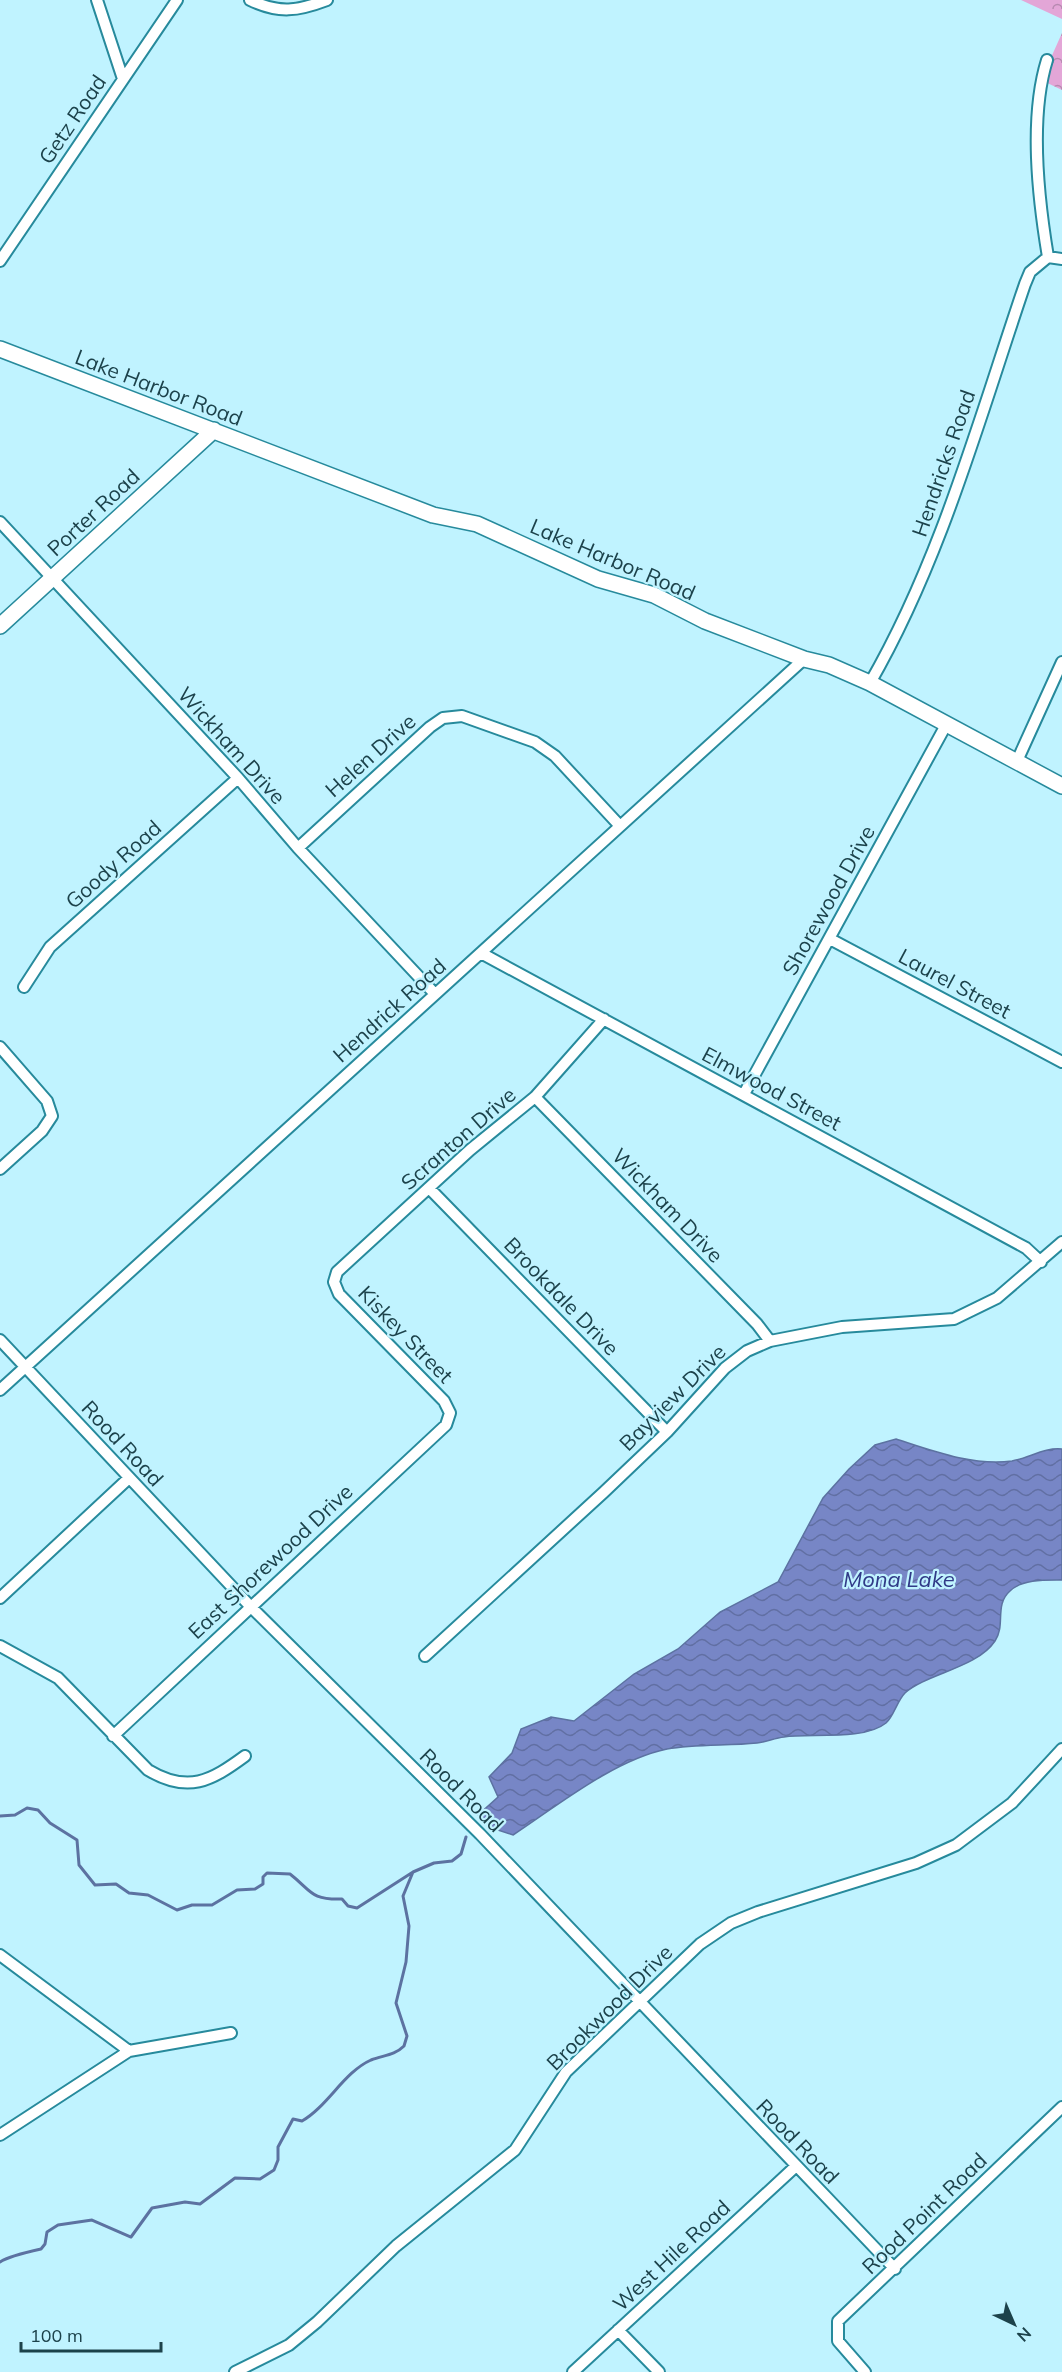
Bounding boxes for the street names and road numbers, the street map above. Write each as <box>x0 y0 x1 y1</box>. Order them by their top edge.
street label: Getz Road <box>33 69 111 169</box>
street label: Lake Harbor Road <box>72 343 246 431</box>
street label: Hendricks Road <box>906 386 980 540</box>
street label: Porter Road <box>41 463 145 561</box>
street label: Lake Harbor Road <box>526 512 700 606</box>
street label: Wickham Drive <box>172 681 292 809</box>
street label: Helen Drive <box>320 708 420 802</box>
street label: Goody Road <box>60 814 166 914</box>
street label: Shorewood Drive <box>776 821 880 979</box>
street label: Laurel Street <box>894 942 1016 1024</box>
street label: Hendrick Road <box>327 952 451 1068</box>
street label: Elmwood Street <box>698 1040 846 1136</box>
street label: Scranton Drive <box>395 1081 521 1195</box>
street label: Wickham Drive <box>607 1142 729 1268</box>
street label: Brookdale Drive <box>499 1232 625 1360</box>
street label: Kiskey Street <box>353 1280 459 1388</box>
street label: Bayview Drive <box>613 1338 731 1456</box>
street label: Rood Road <box>77 1395 169 1491</box>
street label: East Shorewood Drive <box>183 1478 357 1644</box>
street label: Rood Road <box>415 1743 509 1837</box>
street label: Brookwood Drive <box>541 1939 677 2075</box>
street label: Rood Road <box>751 2093 845 2189</box>
street label: Rood Point Road <box>856 2147 992 2279</box>
street label: West Hile Road <box>607 2194 735 2316</box>

